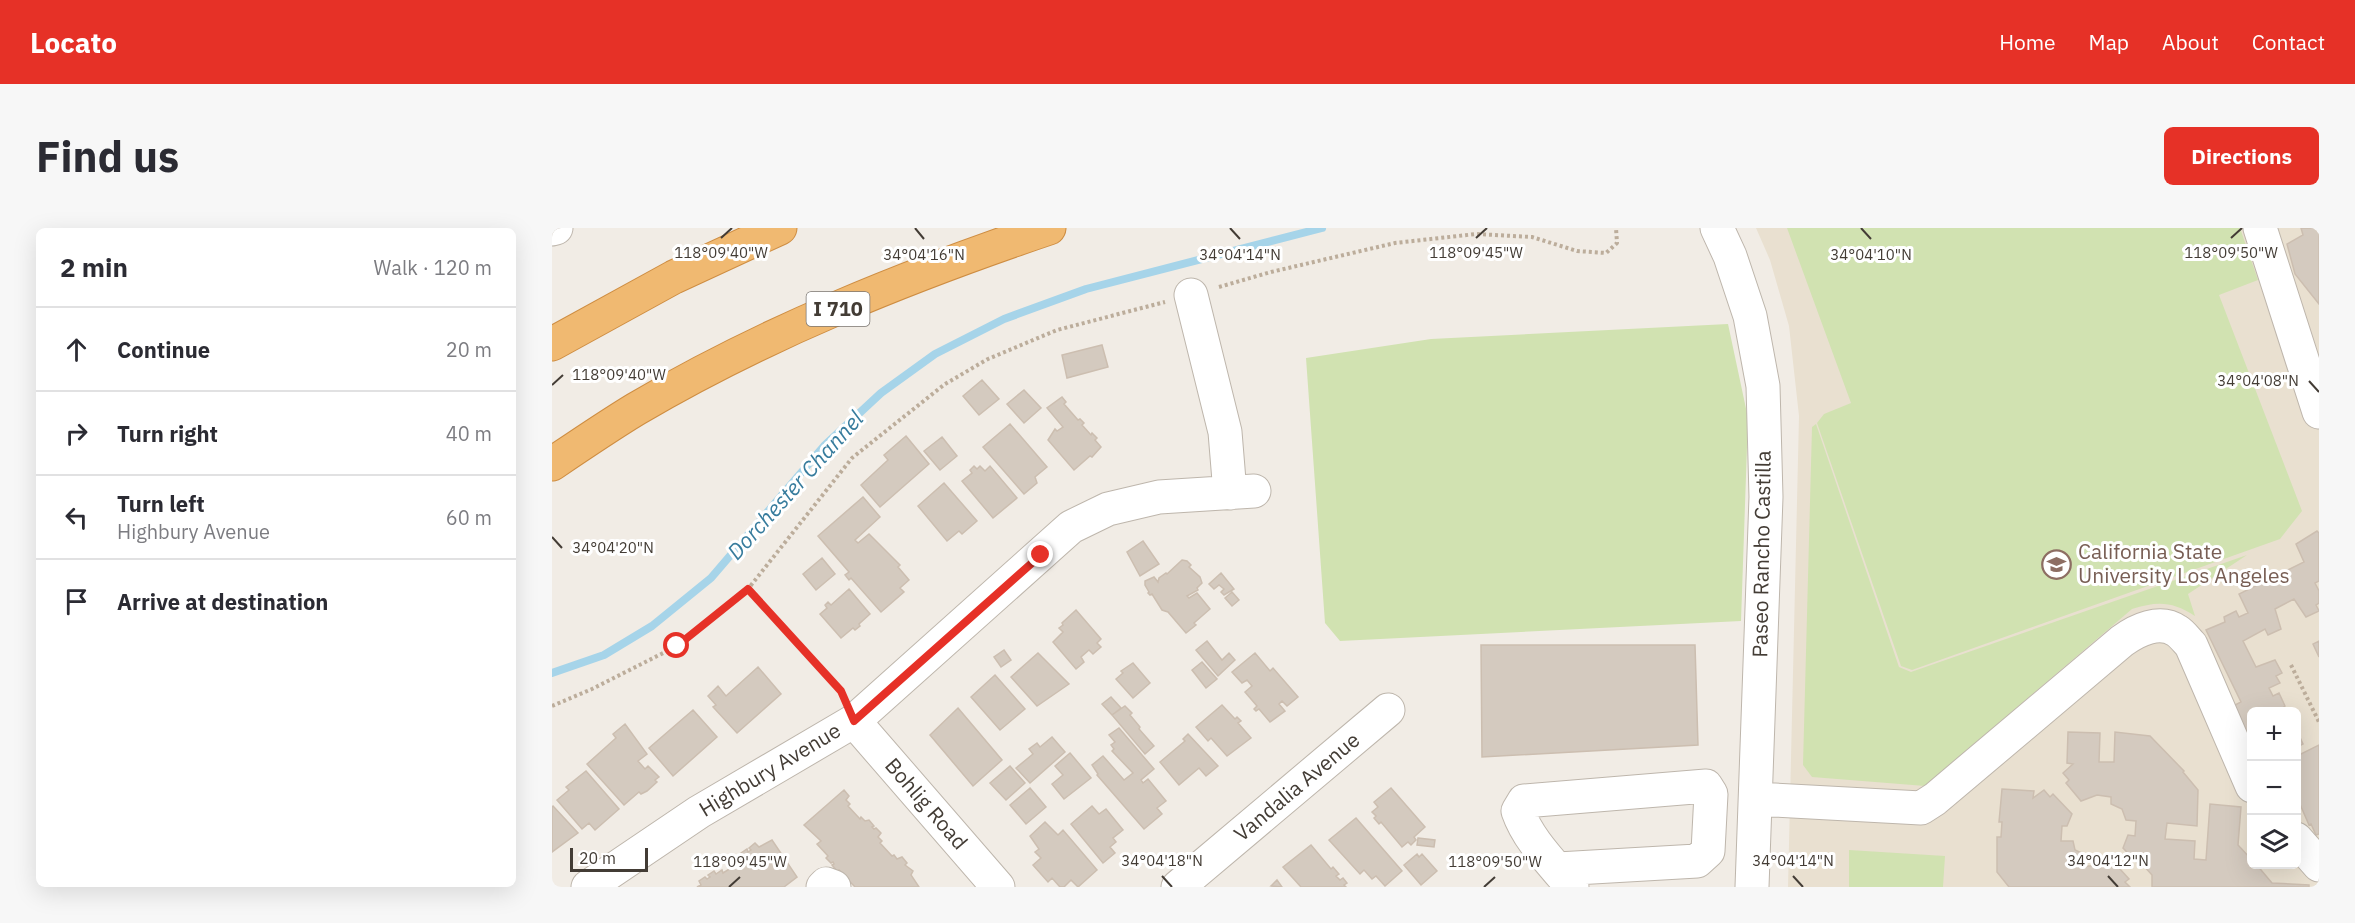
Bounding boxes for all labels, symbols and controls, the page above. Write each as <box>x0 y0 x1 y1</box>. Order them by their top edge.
text: Locato <box>30 24 117 61</box>
text: Home <box>1999 28 2056 56</box>
text: Map <box>2089 28 2129 56</box>
text: About <box>2162 28 2219 56</box>
text: Contact <box>2252 28 2325 56</box>
button: Directions <box>2164 127 2319 185</box>
text: Find us <box>36 129 179 184</box>
text: 118°09'40"W <box>674 243 768 262</box>
text: 118°09'45"W <box>1429 243 1523 262</box>
text: 118°09'50"W <box>2184 243 2278 262</box>
text: 34°04'16"N <box>883 245 965 264</box>
text: 34°04'14"N <box>1199 245 1281 264</box>
text: 34°04'10"N <box>1830 245 1912 264</box>
text: 2 min <box>60 250 128 284</box>
text: Walk · 120 m <box>374 254 492 281</box>
road number: I 710 <box>806 292 870 326</box>
icon: ahead <box>60 333 93 366</box>
text: Continue <box>117 335 210 364</box>
text: 20 m <box>446 336 492 363</box>
text: 118°09'40"W <box>572 365 666 384</box>
text: 34°04'08"N <box>2217 371 2299 390</box>
water label: Dorchester Channel <box>720 404 869 565</box>
icon: right <box>60 417 93 450</box>
text: Turn right <box>117 419 218 448</box>
text: 40 m <box>446 420 492 447</box>
street label: Paseo Rancho Castilla <box>1745 450 1777 658</box>
text: Turn left <box>117 489 205 518</box>
icon: left <box>60 501 93 534</box>
text: 60 m <box>446 504 492 531</box>
text: Highbury Avenue <box>117 518 270 545</box>
place label: California State University Los Angeles <box>2078 537 2290 589</box>
text: 34°04'20"N <box>572 538 654 557</box>
route end <box>1027 541 1053 567</box>
school or university icon: California State University Los Angeles <box>2041 548 2073 580</box>
icon: arrive <box>60 585 93 618</box>
text: Arrive at destination <box>117 587 328 616</box>
route start <box>663 632 689 658</box>
map controls <box>2247 707 2301 869</box>
button: + <box>2247 707 2301 761</box>
street label: Highbury Avenue <box>693 716 846 823</box>
street label: Vandalia Avenue <box>1228 725 1365 847</box>
street label: Bohlig Road <box>879 752 974 855</box>
button: − <box>2247 761 2301 815</box>
button: layers <box>2247 815 2301 869</box>
scale bar <box>570 845 648 872</box>
text: 20 m <box>579 848 616 868</box>
text: 34°04'18"N <box>1121 851 1203 870</box>
text: 34°04'14"N <box>1752 851 1834 870</box>
text: 34°04'12"N <box>2067 851 2149 870</box>
text: 118°09'45"W <box>693 852 787 871</box>
text: 118°09'50"W <box>1448 852 1542 871</box>

